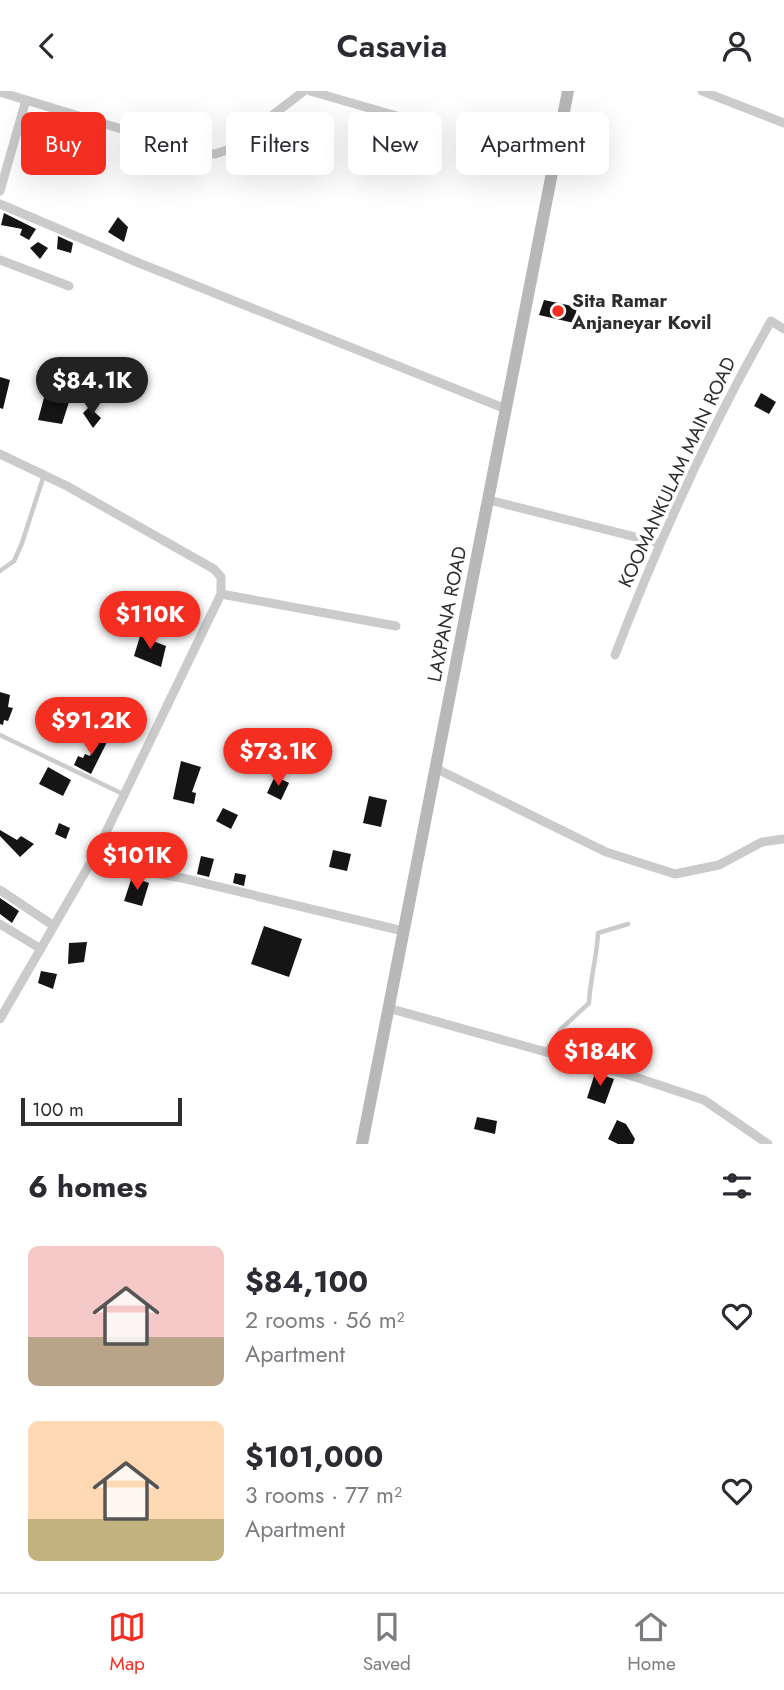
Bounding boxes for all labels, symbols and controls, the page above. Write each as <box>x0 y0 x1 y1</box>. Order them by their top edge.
text: Casavia <box>337 23 447 69</box>
icon: back <box>28 27 66 65</box>
icon: person <box>718 27 756 65</box>
chip: Buy <box>21 112 106 175</box>
chip: Rent <box>120 112 212 175</box>
chip: Filters <box>226 112 334 175</box>
chip: New <box>348 112 442 175</box>
chip: Apartment <box>456 112 609 175</box>
place label: Sita Ramar Anjaneyar Kovil <box>571 287 712 336</box>
marker: Sita Ramar Anjaneyar Kovil <box>550 303 566 319</box>
street label: KOOMANKULAM MAIN ROAD <box>612 352 742 592</box>
pin: $84.1K <box>35 357 149 417</box>
text: $84.1K <box>52 363 132 397</box>
street label: LAXPANA ROAD <box>421 544 473 684</box>
pin: $110K <box>101 591 199 651</box>
text: $110K <box>115 597 185 631</box>
pin: $91.2K <box>34 697 148 757</box>
text: $91.2K <box>51 703 131 737</box>
pin: $73.1K <box>221 729 335 788</box>
text: $73.1K <box>239 734 317 768</box>
pin: $101K <box>88 833 186 892</box>
text: $101K <box>102 838 172 872</box>
pin: $184K <box>551 1028 649 1088</box>
text: $184K <box>564 1034 636 1068</box>
scale bar <box>21 1095 182 1127</box>
text: 100 m <box>32 1096 84 1123</box>
text: 6 homes <box>28 1165 147 1208</box>
icon: filters <box>718 1167 756 1205</box>
text: $84,100 <box>245 1260 368 1303</box>
icon: home <box>84 1274 168 1358</box>
icon: heart <box>718 1297 756 1335</box>
text: 2 rooms · 56 m² <box>245 1303 405 1337</box>
text: Apartment <box>245 1337 345 1371</box>
text: $101,000 <box>245 1435 383 1478</box>
icon: home <box>84 1449 168 1533</box>
icon: heart <box>718 1472 756 1510</box>
text: 3 rooms · 77 m² <box>245 1478 402 1512</box>
text: Apartment <box>245 1512 345 1546</box>
tab: Map <box>108 1608 146 1677</box>
tab: Saved <box>363 1608 411 1677</box>
tab: Home <box>627 1608 676 1677</box>

